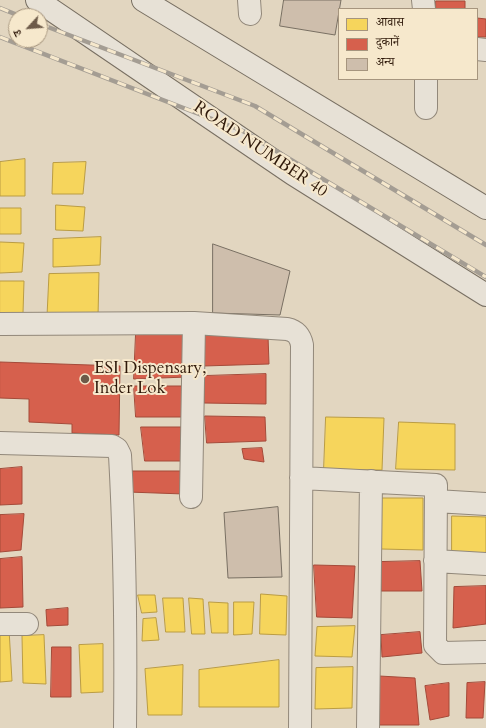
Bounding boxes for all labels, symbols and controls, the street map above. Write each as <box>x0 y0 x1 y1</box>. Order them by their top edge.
north arrow <box>8 8 48 48</box>
legend <box>338 8 478 80</box>
text: आवास <box>376 14 404 30</box>
text: उ <box>10 27 26 39</box>
text: दुकानें <box>376 34 399 50</box>
text: अन्य <box>376 54 394 70</box>
street label: ROAD NUMBER 40 <box>189 98 331 202</box>
place label: ESI Dispensary, Inder Lok <box>94 359 207 399</box>
marker: ESI Dispensary, Inder Lok <box>79 373 91 385</box>

